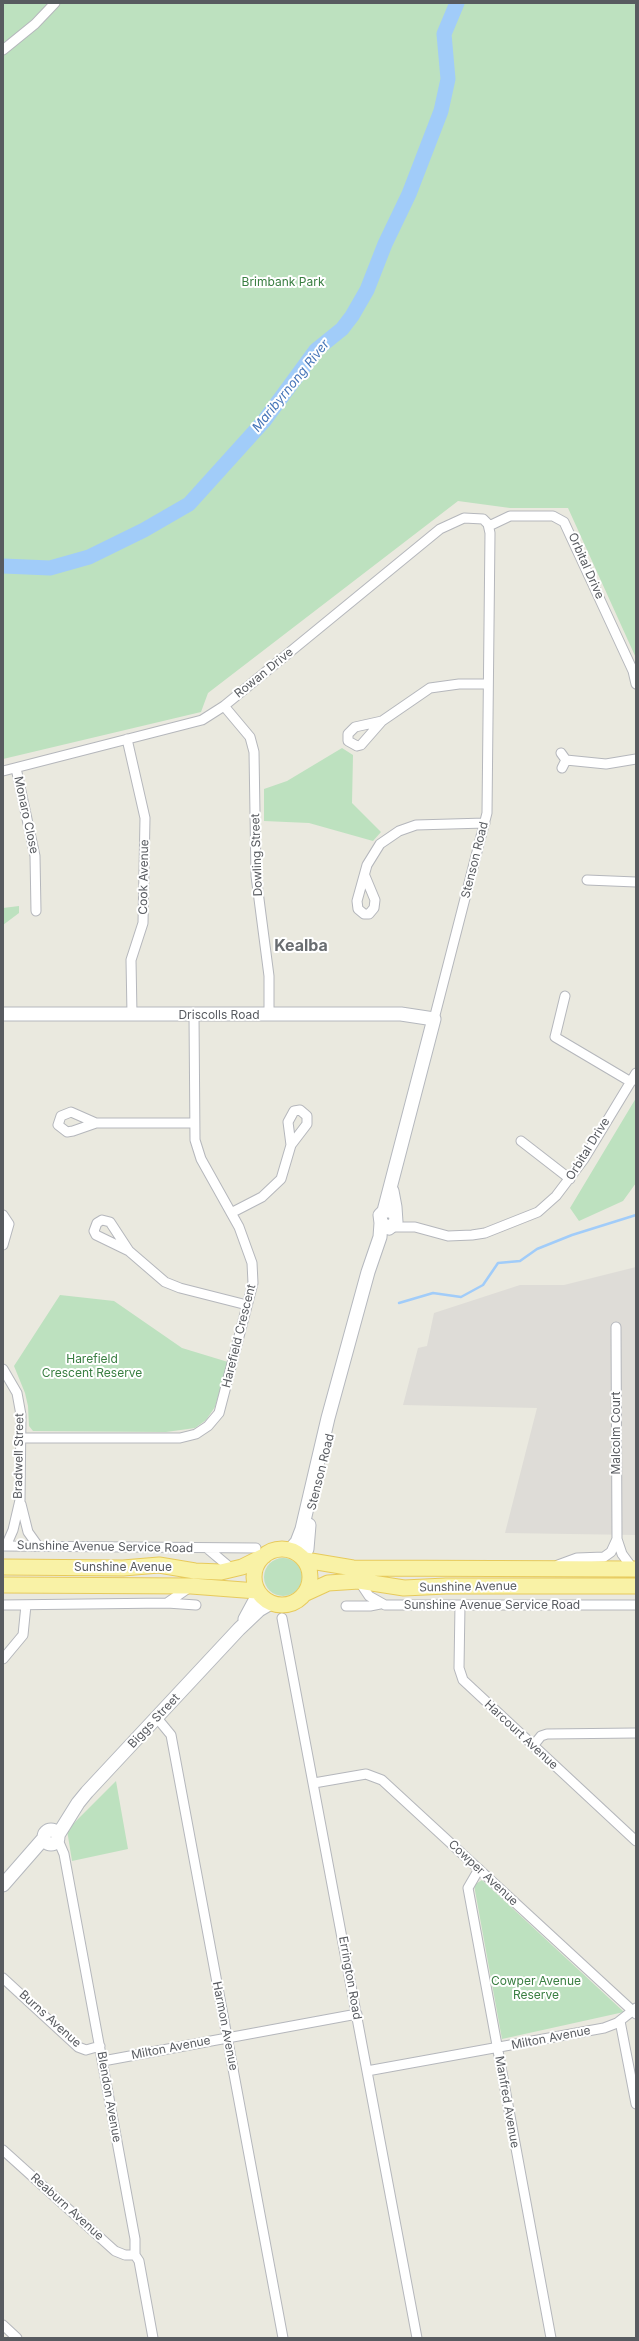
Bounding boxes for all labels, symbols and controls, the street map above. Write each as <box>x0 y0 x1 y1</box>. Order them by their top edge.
park label: Brimbank Park <box>242 275 324 289</box>
water label: Maribyrnong River <box>249 337 333 435</box>
street label: Orbital Drive <box>565 531 607 601</box>
street label: Rowan Drive <box>232 645 296 701</box>
street label: Monaro Close <box>11 775 41 855</box>
street label: Dowling Street <box>248 813 266 897</box>
street label: Stenson Road <box>459 820 491 900</box>
street label: Cook Avenue <box>136 839 152 915</box>
district label: Kealba <box>274 936 328 956</box>
street label: Driscolls Road <box>178 1008 260 1022</box>
street label: Orbital Drive <box>563 1115 613 1183</box>
street label: Harefield Crescent <box>219 1283 259 1389</box>
park label: Harefield Crescent Reserve <box>42 1352 142 1380</box>
street label: Malcolm Court <box>609 1391 623 1475</box>
street label: Bradwell Street <box>11 1413 27 1499</box>
street label: Stenson Road <box>305 1432 337 1512</box>
street label: Sunshine Avenue Service Road <box>17 1538 193 1556</box>
street label: Sunshine Avenue <box>74 1560 172 1574</box>
street label: Sunshine Avenue <box>419 1579 517 1595</box>
street label: Sunshine Avenue Service Road <box>404 1598 580 1612</box>
street label: Biggs Street <box>125 1691 183 1751</box>
street label: Harcourt Avenue <box>481 1697 561 1773</box>
street label: Cowper Avenue <box>445 1837 521 1909</box>
street label: Errington Road <box>336 1935 364 2021</box>
park label: Cowper Avenue Reserve <box>491 1974 581 2002</box>
street label: Harmon Avenue <box>209 1980 241 2072</box>
street label: Burns Avenue <box>16 1987 84 2051</box>
street label: Milton Avenue <box>510 2023 592 2053</box>
street label: Milton Avenue <box>130 2033 212 2063</box>
street label: Blendon Avenue <box>94 2050 124 2144</box>
street label: Manfred Avenue <box>492 2055 522 2149</box>
street label: Reaburn Avenue <box>28 2170 106 2244</box>

